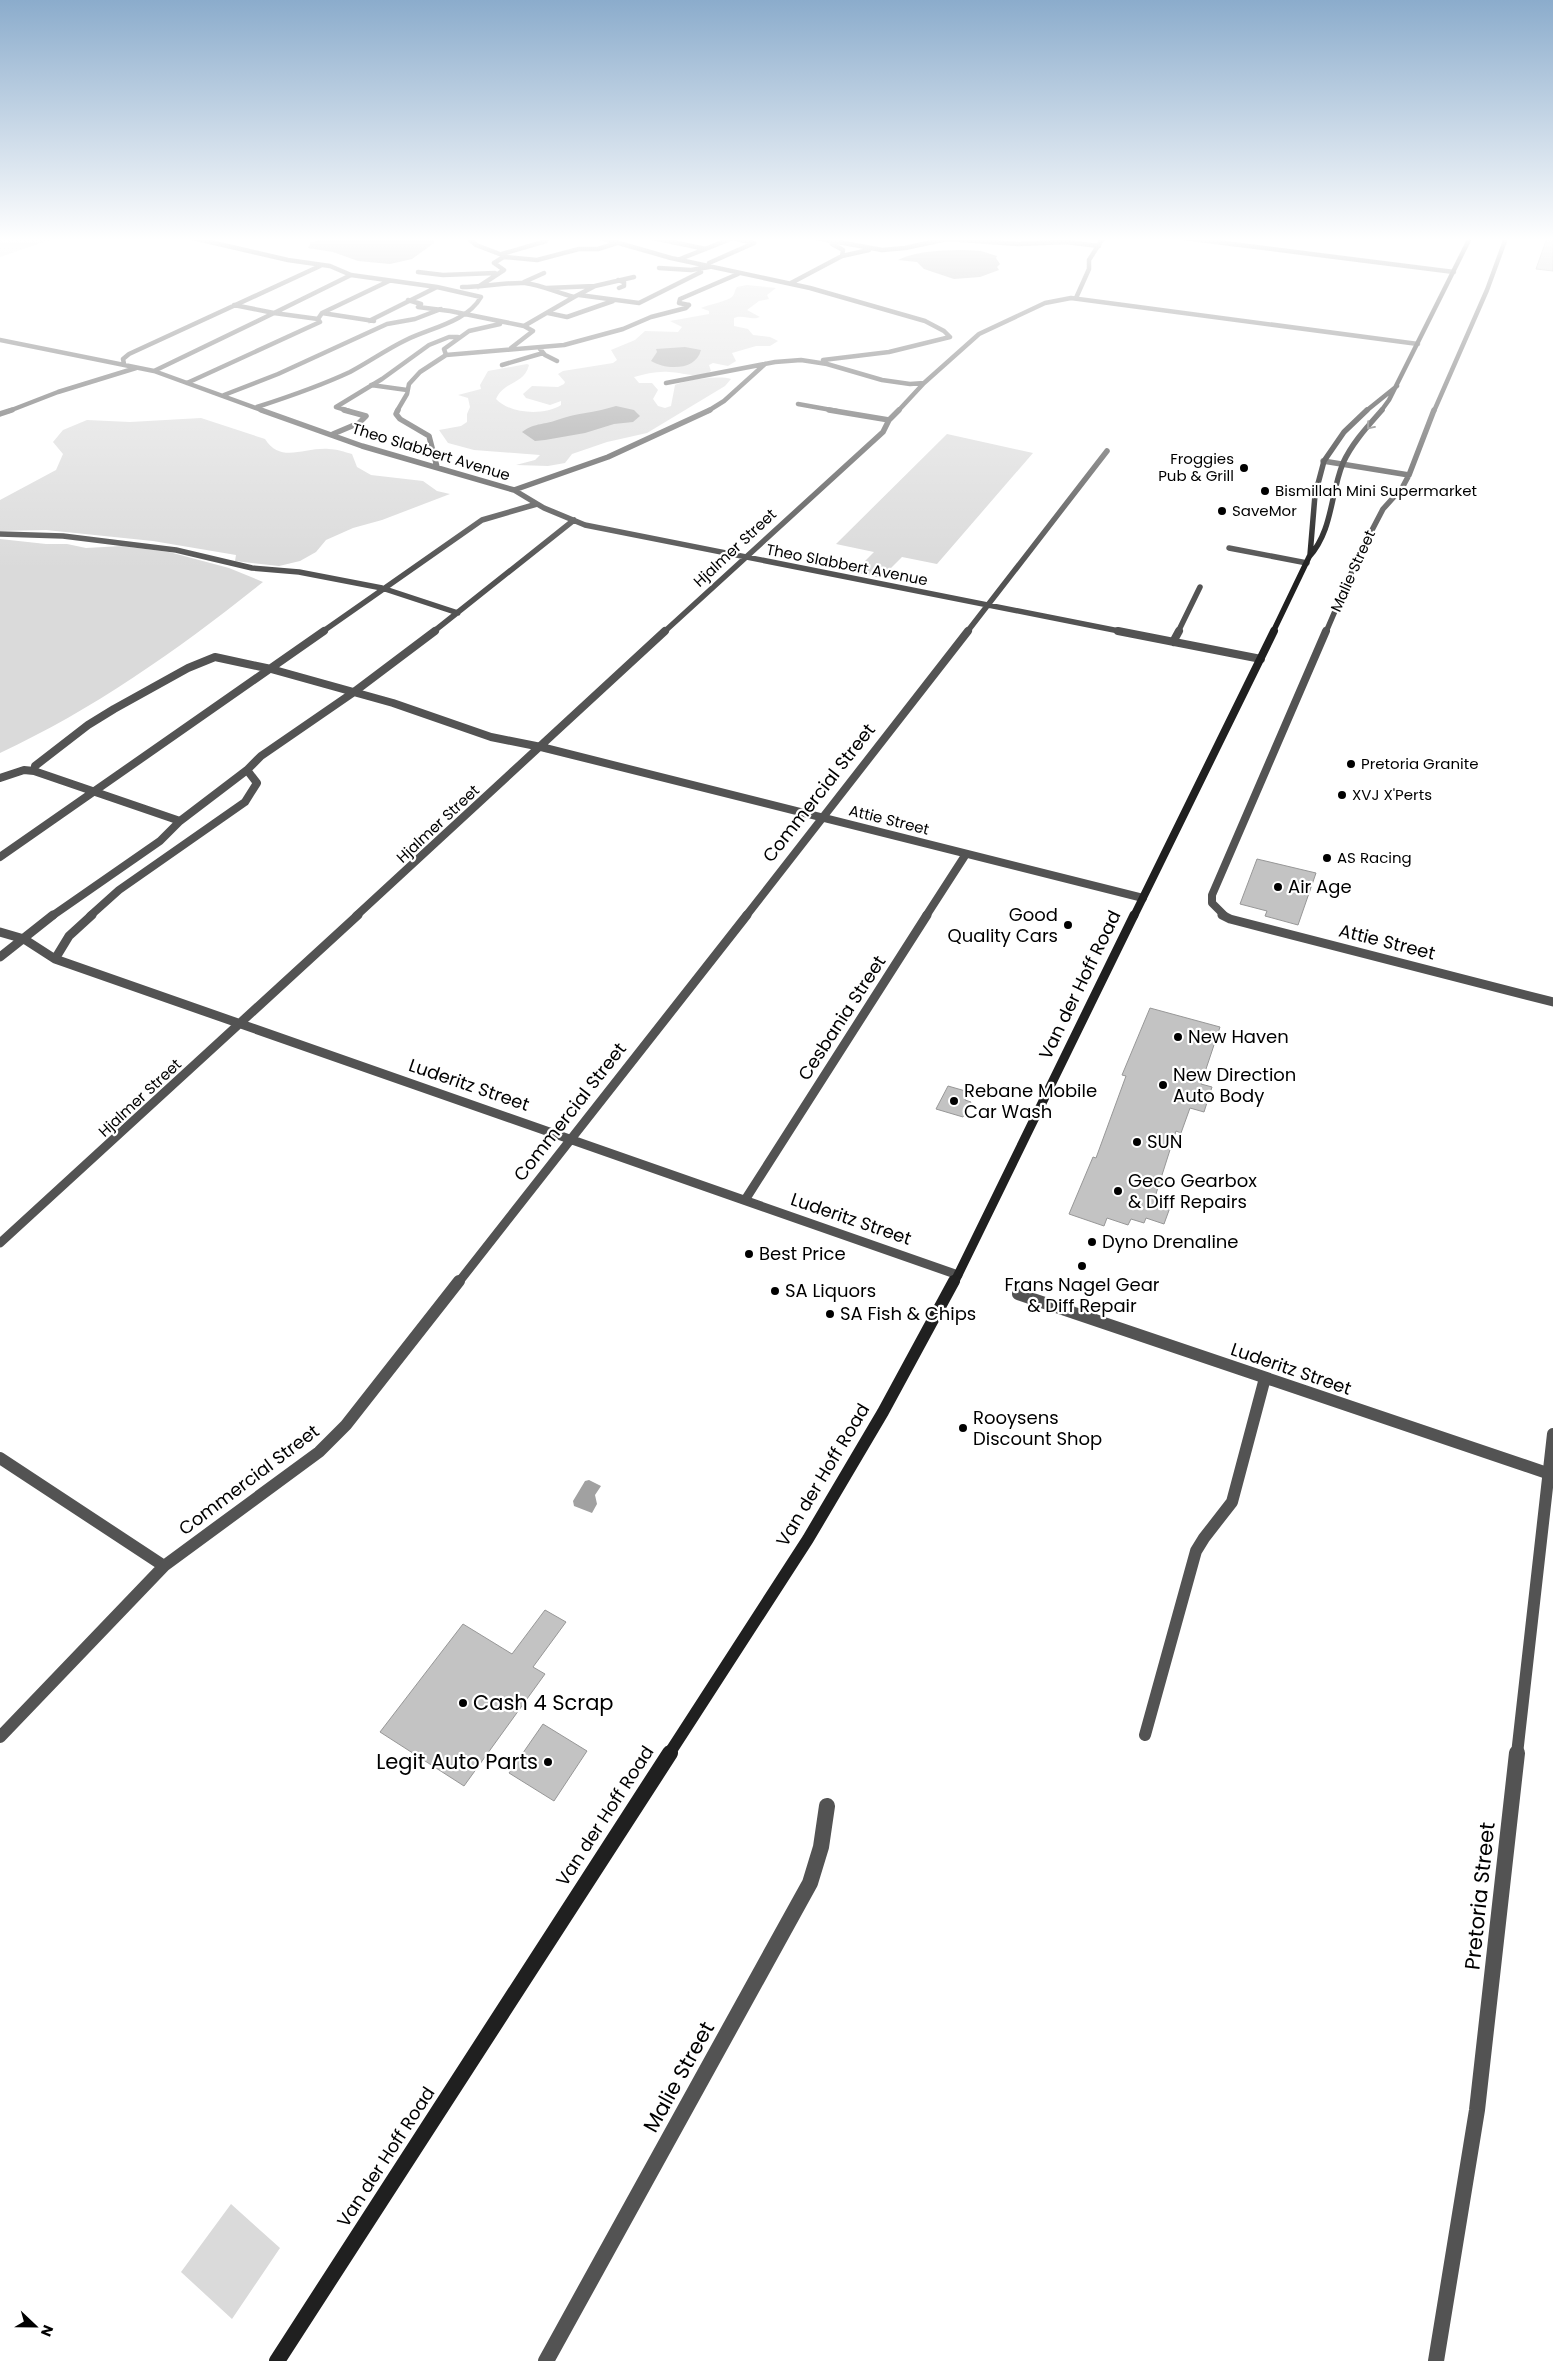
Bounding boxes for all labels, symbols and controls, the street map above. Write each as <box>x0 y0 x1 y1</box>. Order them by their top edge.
street label: Theo Slabbert Avenue <box>350 417 513 486</box>
one-way arrow <box>1367 420 1375 429</box>
place label: Froggies Pub & Grill <box>1158 448 1234 486</box>
marker: Froggies Pub & Grill <box>1238 462 1250 474</box>
place label: Bismillah Mini Supermarket <box>1275 480 1477 501</box>
marker: Bismillah Mini Supermarket <box>1259 485 1271 497</box>
place label: SaveMor <box>1232 500 1297 521</box>
street label: Hjalmer Street <box>689 504 781 592</box>
marker: SaveMor <box>1216 505 1228 517</box>
street label: Malie Street <box>1325 526 1380 615</box>
street label: Theo Slabbert Avenue <box>764 539 930 590</box>
street label: Commercial Street <box>756 718 881 867</box>
place label: Pretoria Granite <box>1361 753 1479 774</box>
marker: Pretoria Granite <box>1345 758 1357 770</box>
street label: Hjalmer Street <box>392 780 484 868</box>
place label: XVJ X'Perts <box>1352 784 1432 805</box>
marker: XVJ X'Perts <box>1336 789 1348 801</box>
street label: Attie Street <box>847 799 931 840</box>
place label: AS Racing <box>1337 847 1412 868</box>
marker: AS Racing <box>1321 852 1333 864</box>
place label: Air Age <box>1288 874 1352 899</box>
marker: Air Age <box>1272 881 1284 893</box>
place label: Good Quality Cars <box>948 902 1058 948</box>
street label: Van der Hoff Road <box>1033 906 1126 1063</box>
street label: Attie Street <box>1336 917 1438 966</box>
marker: Good Quality Cars <box>1062 919 1074 931</box>
street label: Cesbania Street <box>792 950 891 1085</box>
place label: New Haven <box>1188 1024 1289 1049</box>
marker: New Haven <box>1172 1031 1184 1043</box>
street label: Commercial Street <box>507 1037 632 1186</box>
street label: Luderitz Street <box>406 1052 533 1117</box>
street label: Hjalmer Street <box>94 1054 186 1142</box>
place label: New Direction Auto Body <box>1173 1062 1296 1108</box>
place label: Rebane Mobile Car Wash <box>964 1078 1097 1124</box>
marker: New Direction Auto Body <box>1157 1079 1169 1091</box>
marker: Rebane Mobile Car Wash <box>948 1095 960 1107</box>
place label: SUN <box>1147 1129 1182 1154</box>
marker: SUN <box>1131 1136 1143 1148</box>
place label: Geco Gearbox & Diff Repairs <box>1128 1168 1257 1214</box>
marker: Geco Gearbox & Diff Repairs <box>1112 1185 1124 1197</box>
street label: Luderitz Street <box>788 1186 915 1251</box>
place label: Dyno Drenaline <box>1102 1229 1239 1254</box>
marker: Dyno Drenaline <box>1086 1236 1098 1248</box>
place label: Best Price <box>759 1241 846 1266</box>
marker: Best Price <box>743 1248 755 1260</box>
marker: Frans Nagel Gear & Diff Repair <box>1076 1260 1088 1272</box>
place label: Frans Nagel Gear & Diff Repair <box>1004 1272 1160 1318</box>
place label: SA Liquors <box>785 1278 876 1303</box>
marker: SA Liquors <box>769 1285 781 1297</box>
place label: SA Fish & Chips <box>840 1301 976 1326</box>
marker: SA Fish & Chips <box>824 1308 836 1320</box>
street label: Luderitz Street <box>1228 1336 1355 1401</box>
street label: Van der Hoff Road <box>770 1398 875 1551</box>
place label: Rooysens Discount Shop <box>973 1405 1102 1451</box>
street label: Commercial Street <box>173 1419 324 1541</box>
marker: Rooysens Discount Shop <box>957 1422 969 1434</box>
place label: Cash 4 Scrap <box>473 1688 614 1717</box>
marker: Cash 4 Scrap <box>457 1697 469 1709</box>
street label: Van der Hoff Road <box>550 1741 659 1891</box>
place label: Legit Auto Parts <box>376 1747 538 1776</box>
marker: Legit Auto Parts <box>542 1756 554 1768</box>
street label: Pretoria Street <box>1457 1821 1502 1971</box>
street label: Malie Street <box>636 2016 721 2137</box>
street label: Van der Hoff Road <box>331 2082 440 2232</box>
north arrow <box>10 2301 60 2351</box>
text: N <box>36 2322 58 2339</box>

